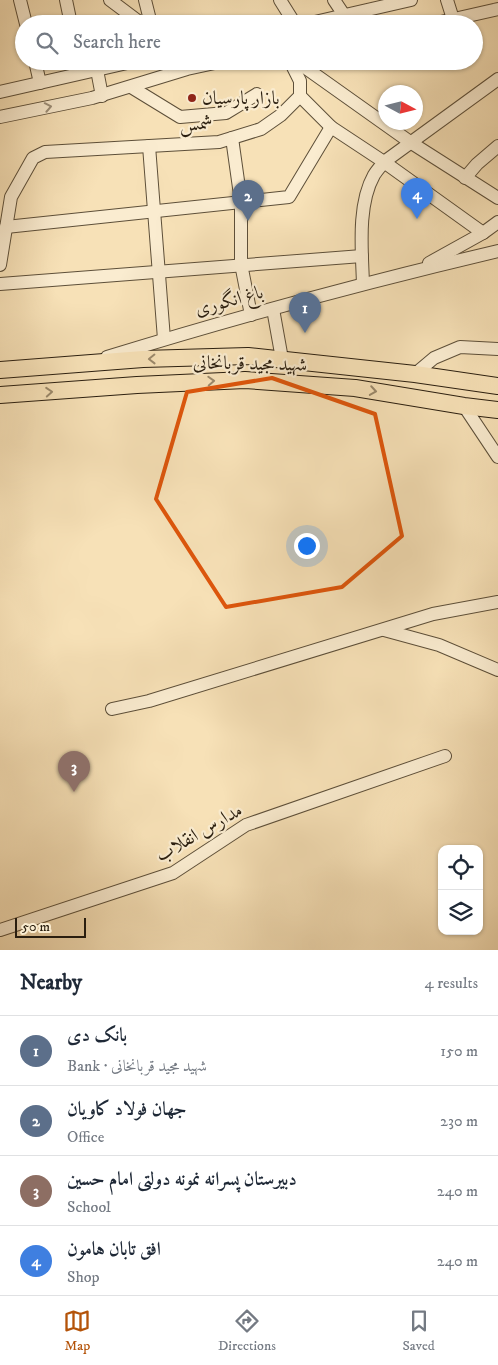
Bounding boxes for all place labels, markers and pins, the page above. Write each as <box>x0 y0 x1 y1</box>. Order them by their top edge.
place label: بازار پارسیان <box>202 87 280 111</box>
marker: بازار پارسیان <box>186 92 198 104</box>
pin: 4 <box>401 178 433 219</box>
pin: 2 <box>232 180 264 221</box>
pin: 1 <box>289 292 321 333</box>
pin: 3 <box>58 751 90 792</box>

